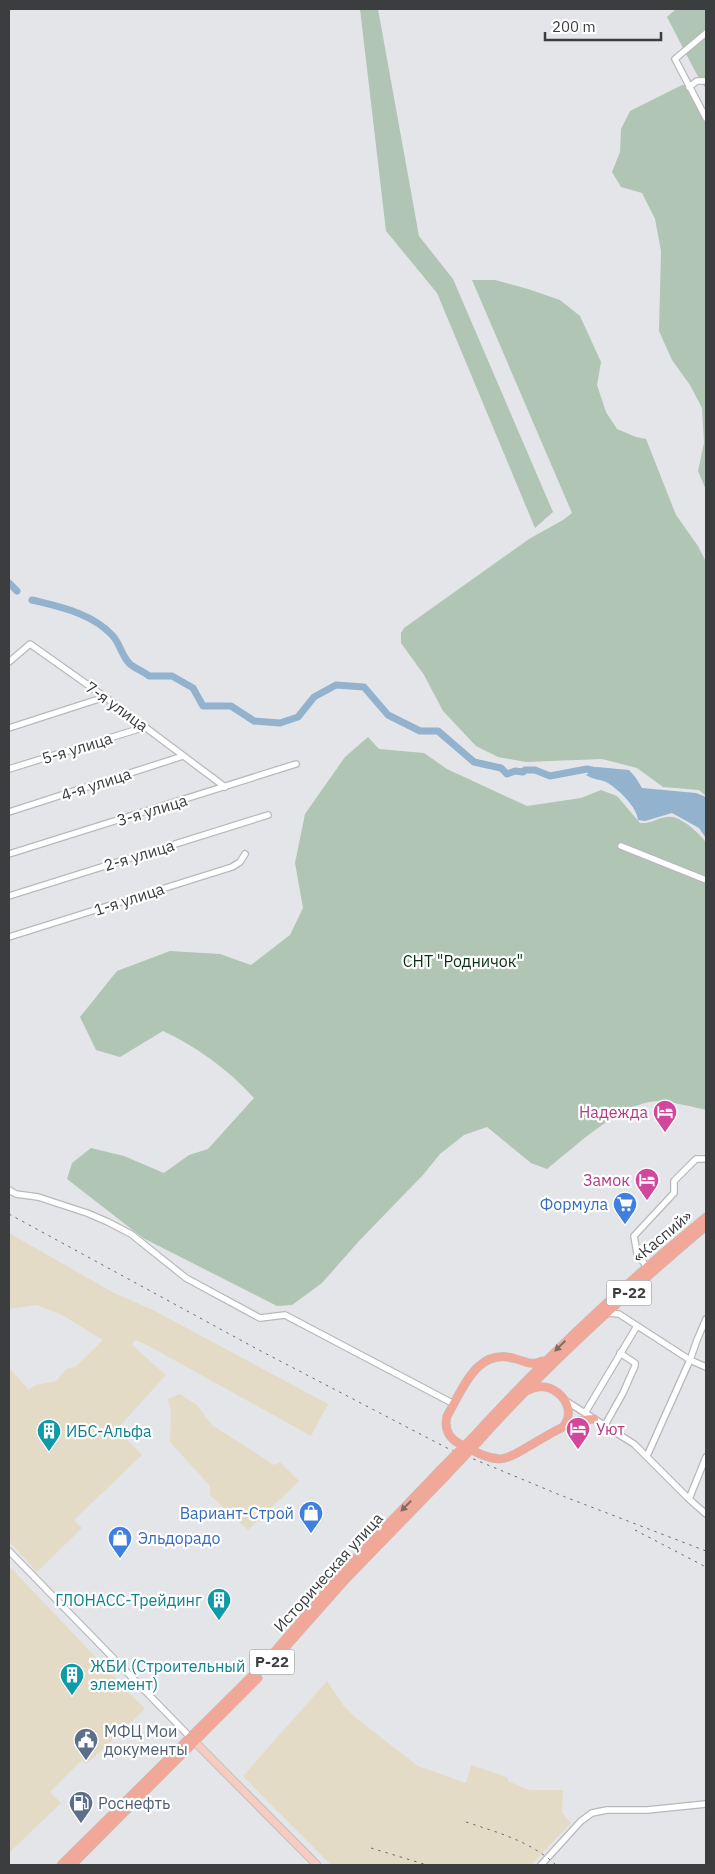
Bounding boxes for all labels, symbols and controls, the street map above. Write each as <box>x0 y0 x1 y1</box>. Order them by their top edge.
scale bar <box>545 10 661 42</box>
text: 200 m <box>552 17 596 36</box>
street label: 7-я улица <box>82 677 153 736</box>
street label: 5-я улица <box>39 728 115 768</box>
street label: 4-я улица <box>58 763 134 805</box>
street label: 3-я улица <box>114 790 190 830</box>
street label: 2-я улица <box>101 835 177 875</box>
street label: 1-я улица <box>91 878 167 920</box>
park label: СНТ "Родничок" <box>403 951 523 971</box>
hotel icon: Надежда <box>652 1099 678 1133</box>
place label: Надежда <box>579 1102 648 1122</box>
hotel icon: Замок <box>634 1167 660 1201</box>
place label: Замок <box>583 1170 630 1190</box>
supermarket icon: Формула <box>612 1191 638 1225</box>
place label: Формула <box>540 1194 608 1214</box>
street label: «Каспий» <box>628 1205 696 1267</box>
road number: Р-22 <box>606 1280 652 1306</box>
one-way arrow <box>554 1340 566 1352</box>
hotel icon: Уют <box>565 1416 591 1450</box>
building icon: ИБС-Альфа <box>36 1418 62 1452</box>
place label: Уют <box>596 1419 625 1439</box>
place label: ИБС-Альфа <box>66 1421 152 1441</box>
shop icon: Вариант-Строй <box>298 1500 324 1534</box>
one-way arrow <box>400 1500 412 1512</box>
place label: Вариант-Строй <box>180 1503 294 1523</box>
street label: Историческая улица <box>269 1508 387 1636</box>
shop icon: Эльдорадо <box>107 1525 133 1559</box>
place label: Эльдорадо <box>138 1528 221 1548</box>
building icon: ГЛОНАСС-Трейдинг <box>206 1587 232 1621</box>
place label: ГЛОНАСС-Трейдинг <box>55 1590 202 1610</box>
road number: Р-22 <box>250 1650 294 1674</box>
place label: ЖБИ (Строительный элемент) <box>90 1656 245 1694</box>
building icon: ЖБИ (Строительный элемент) <box>59 1662 85 1696</box>
place label: МФЦ Мои документы <box>104 1721 188 1759</box>
public building icon: МФЦ Мои документы <box>73 1727 99 1761</box>
fuel station icon: Роснефть <box>68 1790 94 1824</box>
place label: Роснефть <box>98 1793 170 1813</box>

